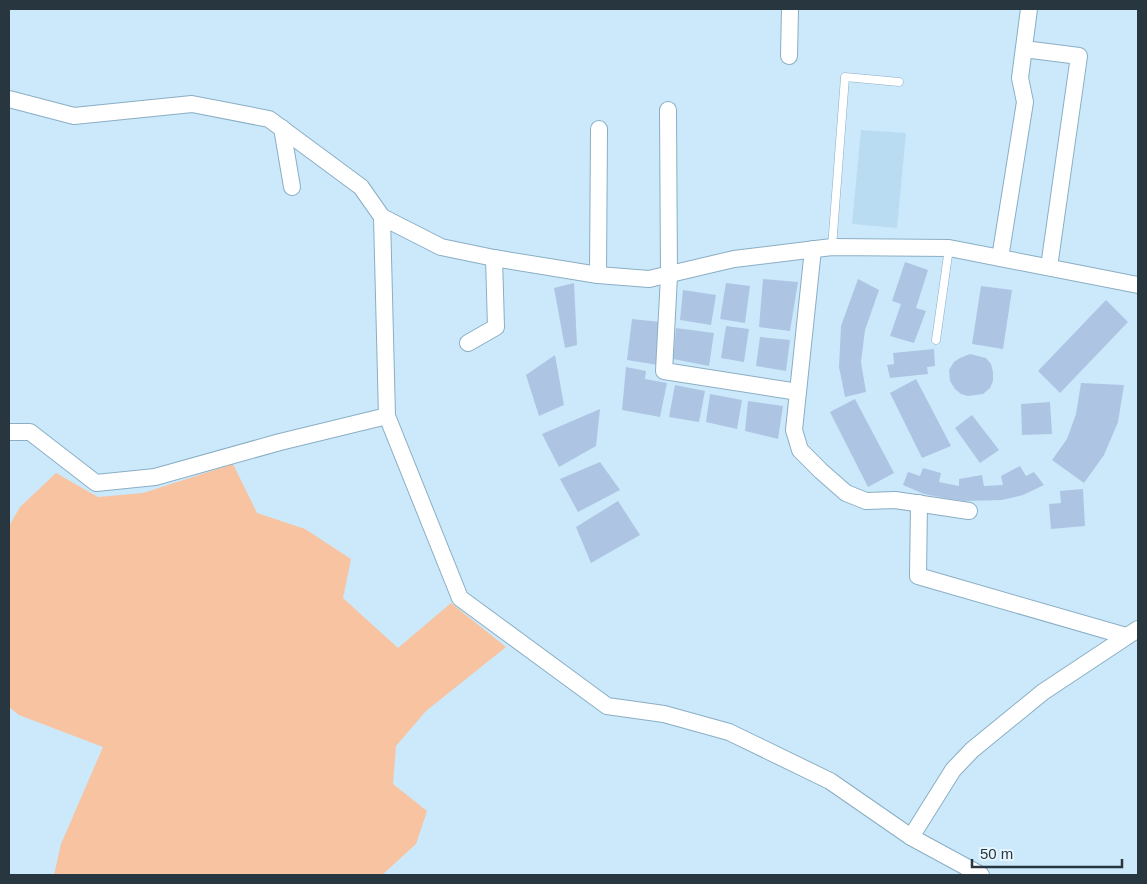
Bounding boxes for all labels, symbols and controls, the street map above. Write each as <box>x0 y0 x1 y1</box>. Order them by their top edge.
scale bar <box>972 836 1122 868</box>
text: 50 m <box>980 845 1013 862</box>

